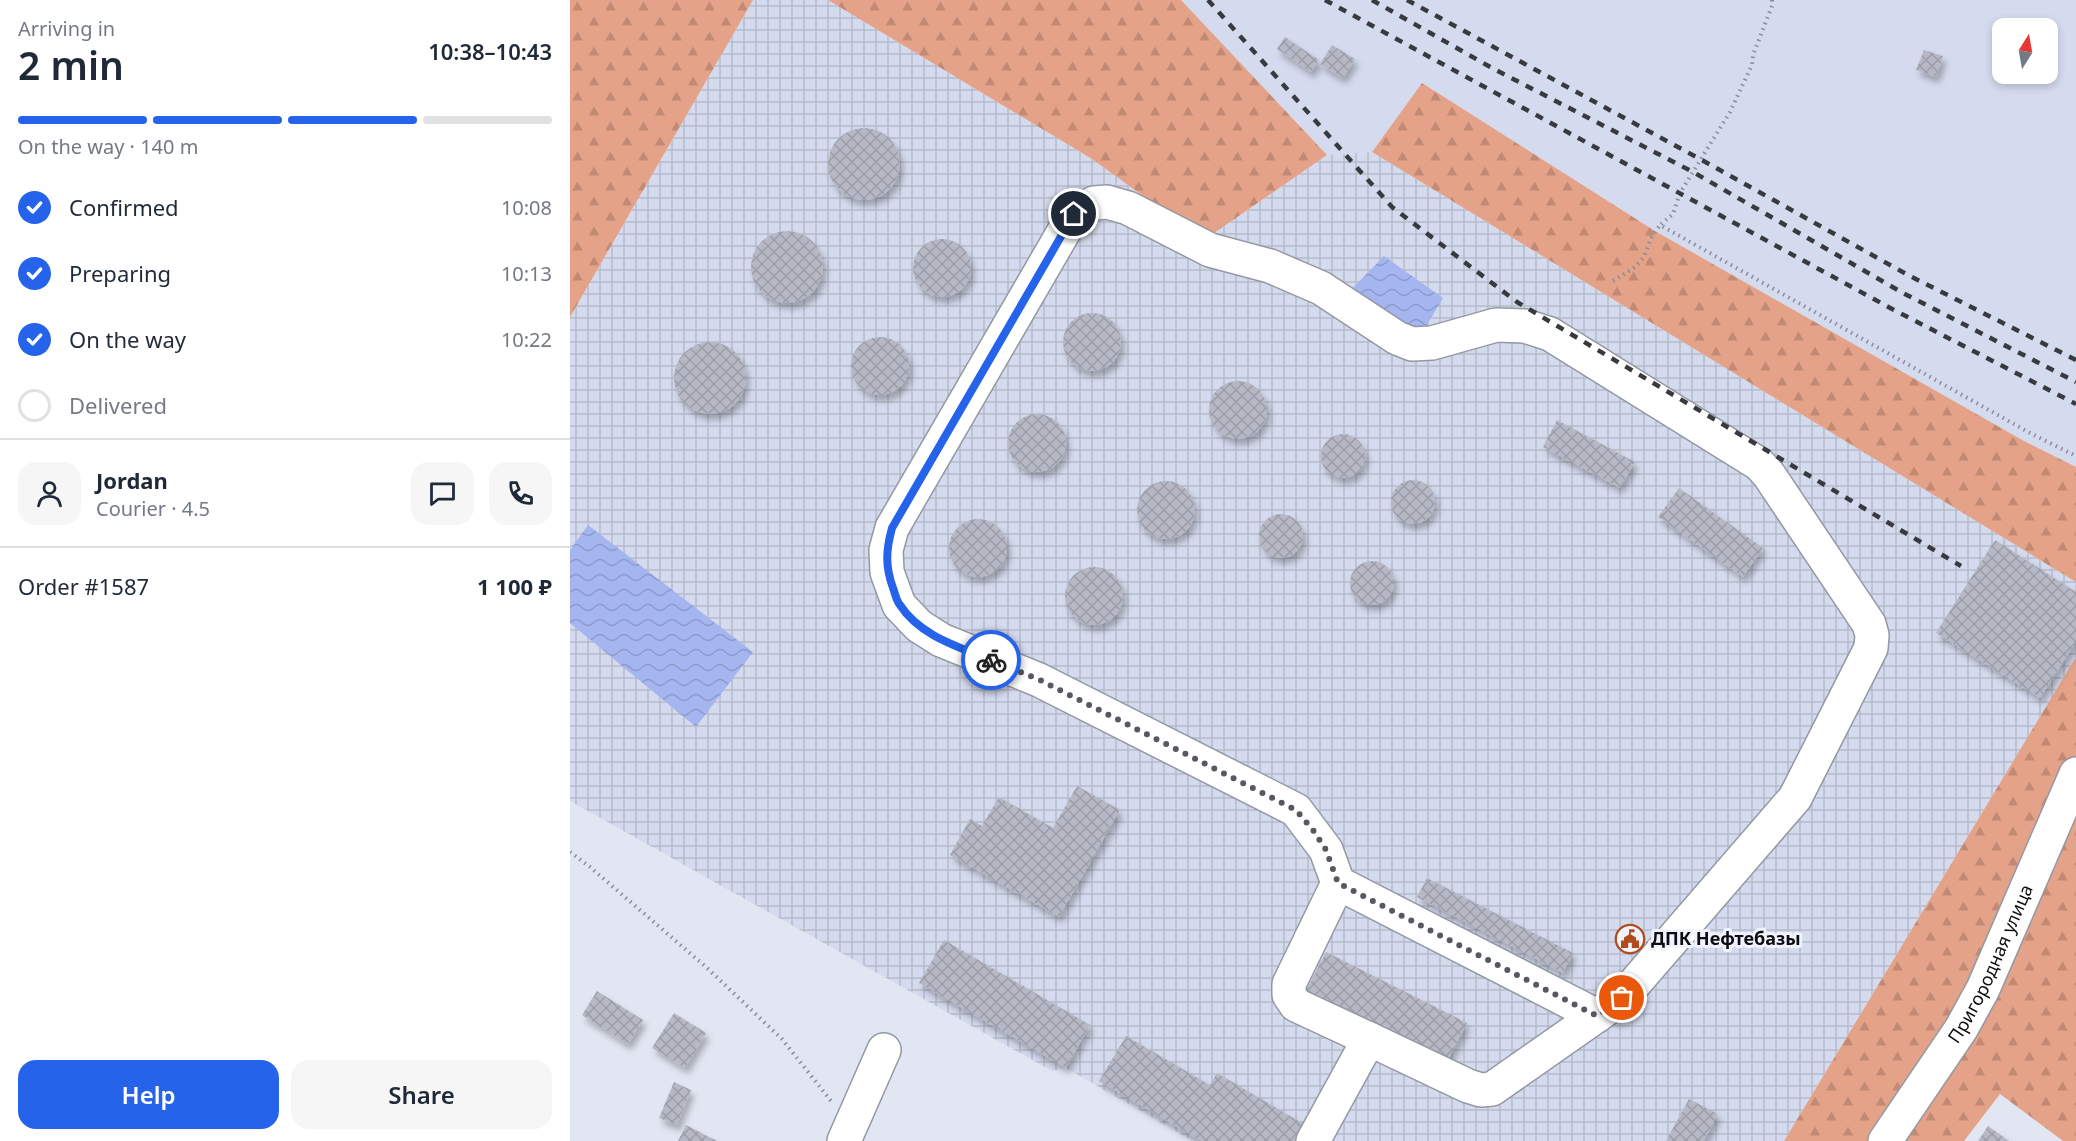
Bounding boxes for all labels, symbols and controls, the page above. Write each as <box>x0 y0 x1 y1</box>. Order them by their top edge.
text: Arriving in <box>18 15 115 42</box>
north arrow <box>1992 18 2058 84</box>
map controls <box>1992 18 2058 84</box>
text: 10:38–10:43 <box>428 36 552 66</box>
text: 2 min <box>18 38 124 91</box>
text: On the way · 140 m <box>18 133 198 160</box>
pin <box>1048 188 1099 239</box>
icon: check <box>18 191 51 224</box>
text: Confirmed <box>69 192 179 222</box>
text: 10:08 <box>501 194 552 221</box>
icon: home <box>1057 197 1090 230</box>
icon: check <box>18 257 51 290</box>
text: Preparing <box>69 258 171 288</box>
text: 10:13 <box>501 260 552 287</box>
icon: check <box>18 323 51 356</box>
text: On the way <box>69 324 186 354</box>
text: 10:22 <box>501 326 552 353</box>
text: Delivered <box>69 390 167 420</box>
button: person <box>18 462 81 525</box>
button: chat <box>411 462 474 525</box>
button: phone <box>489 462 552 525</box>
text: Jordan <box>96 465 168 495</box>
text: Courier · 4.5 <box>96 495 210 522</box>
text: Order #1587 <box>18 571 149 601</box>
text: 1 100 ₽ <box>477 571 552 601</box>
courier <box>961 630 1021 690</box>
icon: bike <box>975 644 1008 677</box>
street label: Пригородная улица <box>1942 880 2038 1048</box>
public building icon: ДПК Нефтебазы <box>1614 923 1646 955</box>
place label: ДПК Нефтебазы <box>1651 926 1801 950</box>
pin <box>1596 972 1647 1023</box>
icon: bag <box>1605 981 1638 1014</box>
button: Help <box>18 1060 279 1129</box>
button: Share <box>291 1060 552 1129</box>

